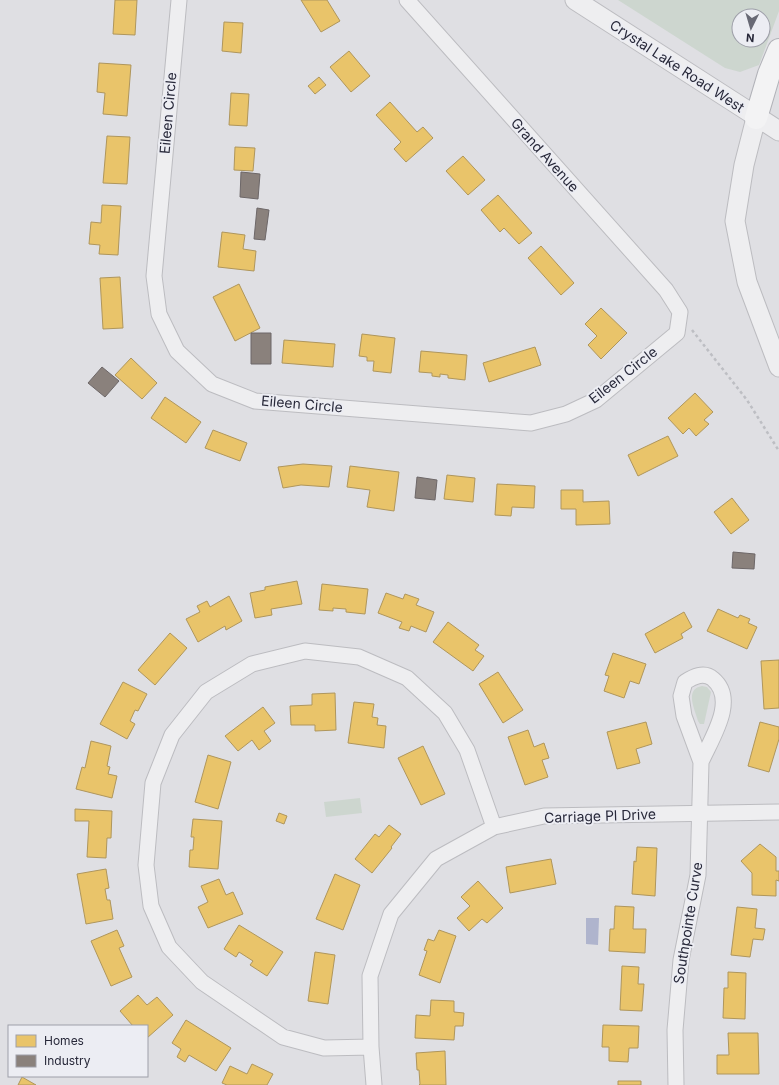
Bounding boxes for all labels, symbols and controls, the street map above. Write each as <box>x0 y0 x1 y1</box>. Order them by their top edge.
north arrow <box>731 8 771 48</box>
street label: Crystal Lake Road West <box>607 16 748 116</box>
text: N <box>745 31 755 45</box>
street label: Eileen Circle <box>155 71 180 155</box>
street label: Grand Avenue <box>508 114 583 195</box>
street label: Eileen Circle <box>585 343 660 407</box>
street label: Eileen Circle <box>260 391 344 416</box>
street label: Carriage Pl Drive <box>544 805 656 826</box>
street label: Southpointe Curve <box>669 861 706 985</box>
legend <box>8 1025 148 1077</box>
text: Homes <box>44 1033 84 1048</box>
text: Industry <box>44 1053 91 1068</box>

